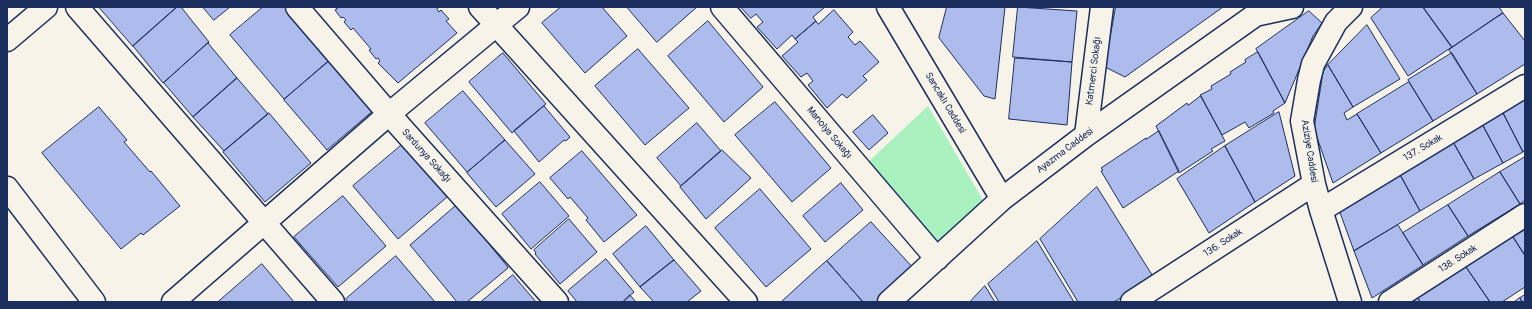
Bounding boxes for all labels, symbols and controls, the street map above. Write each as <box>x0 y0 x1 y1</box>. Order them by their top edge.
street label: Katmerci Sokağı <box>1084 36 1104 106</box>
street label: Sancaklı Caddesi <box>922 70 968 136</box>
street label: Manolya Sokağı <box>804 105 854 161</box>
street label: Aziziye Caddesi <box>1298 119 1320 183</box>
street label: Ayazma Caddesi <box>1034 126 1096 176</box>
street label: Sardunya Sokağı <box>399 127 453 185</box>
street label: 137. Sokak <box>1401 132 1445 164</box>
street label: 136. Sokak <box>1201 226 1245 260</box>
street label: 138. Sokak <box>1437 242 1479 276</box>

